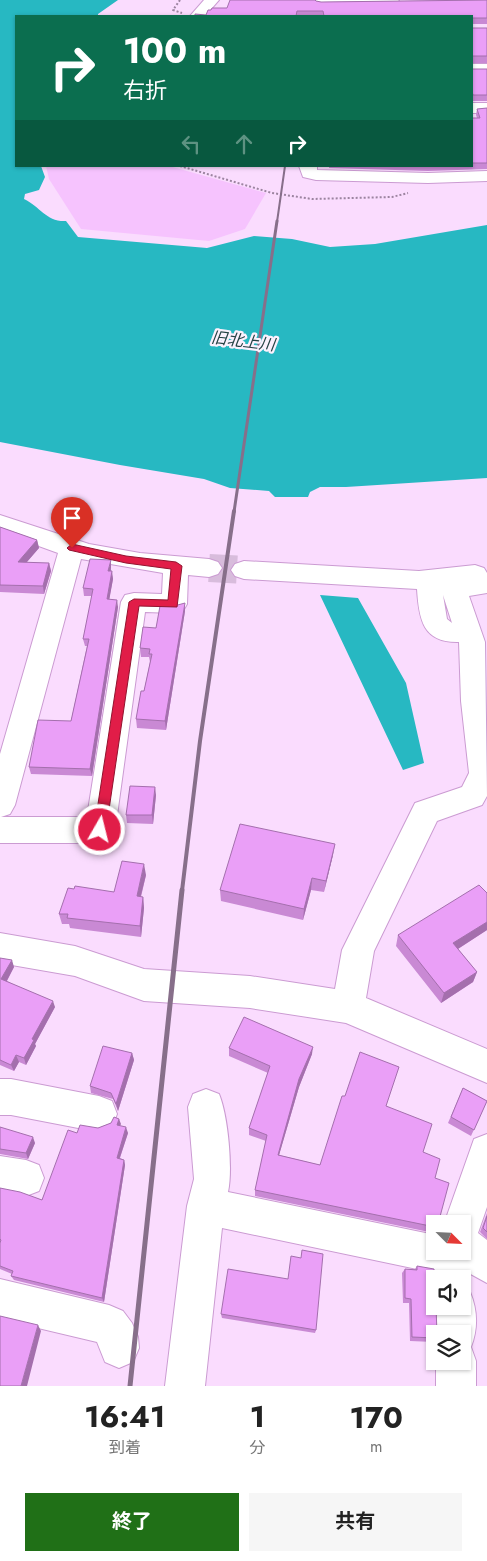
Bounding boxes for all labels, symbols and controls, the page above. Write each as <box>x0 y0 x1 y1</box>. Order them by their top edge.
text: 100 m <box>123 26 226 76</box>
icon: right <box>40 35 105 100</box>
text: 右折 <box>123 74 167 106</box>
icon: left <box>177 130 205 158</box>
icon: ahead <box>230 130 258 158</box>
icon: right <box>283 130 311 158</box>
water label: 旧北上川 <box>210 326 278 357</box>
pin <box>51 497 93 548</box>
icon: arrive <box>58 504 86 532</box>
position arrow <box>73 803 125 855</box>
north arrow <box>426 1215 471 1260</box>
map controls <box>426 1215 471 1370</box>
button: sound <box>426 1270 471 1315</box>
button: layers <box>426 1325 471 1370</box>
text: 16:41 <box>84 1395 165 1438</box>
text: 1 <box>250 1395 265 1438</box>
text: 170 <box>350 1396 403 1439</box>
text: m <box>370 1435 382 1458</box>
text: 到着 <box>109 1436 141 1459</box>
text: 分 <box>249 1436 265 1459</box>
button: 終了 <box>25 1493 239 1551</box>
button: 共有 <box>249 1493 462 1551</box>

